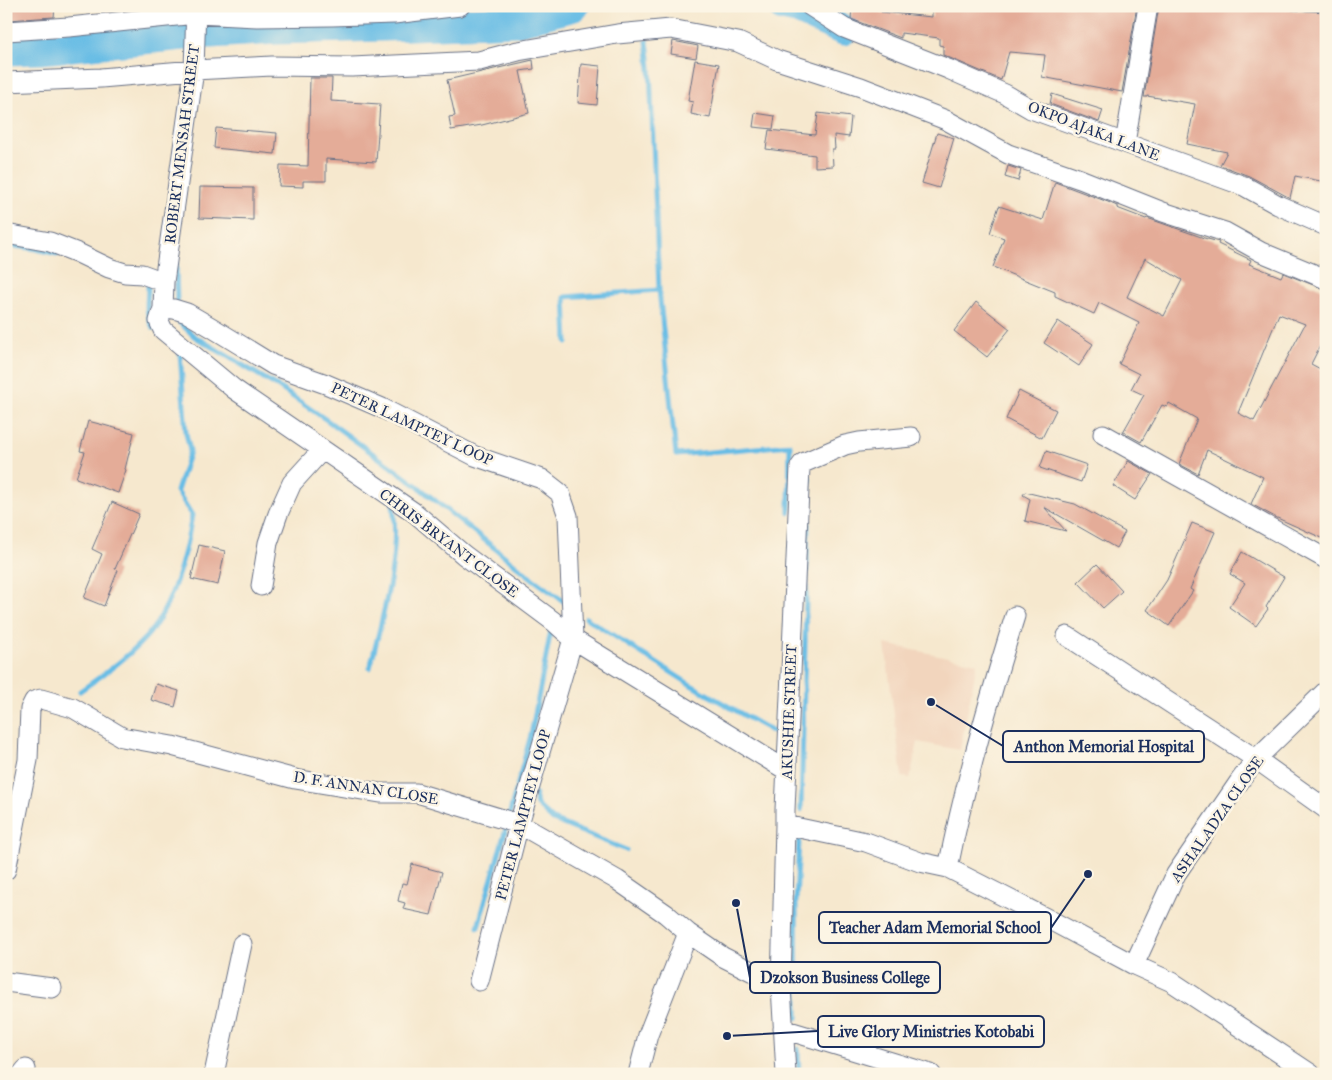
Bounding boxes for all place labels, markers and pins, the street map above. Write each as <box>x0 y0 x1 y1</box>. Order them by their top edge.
callout: Anthon Memorial Hospital <box>1003 731 1204 762</box>
callout: Teacher Adam Memorial School <box>819 912 1051 943</box>
callout: Dzokson Business College <box>750 962 940 993</box>
callout: Live Glory Ministries Kotobabi <box>818 1016 1044 1047</box>

